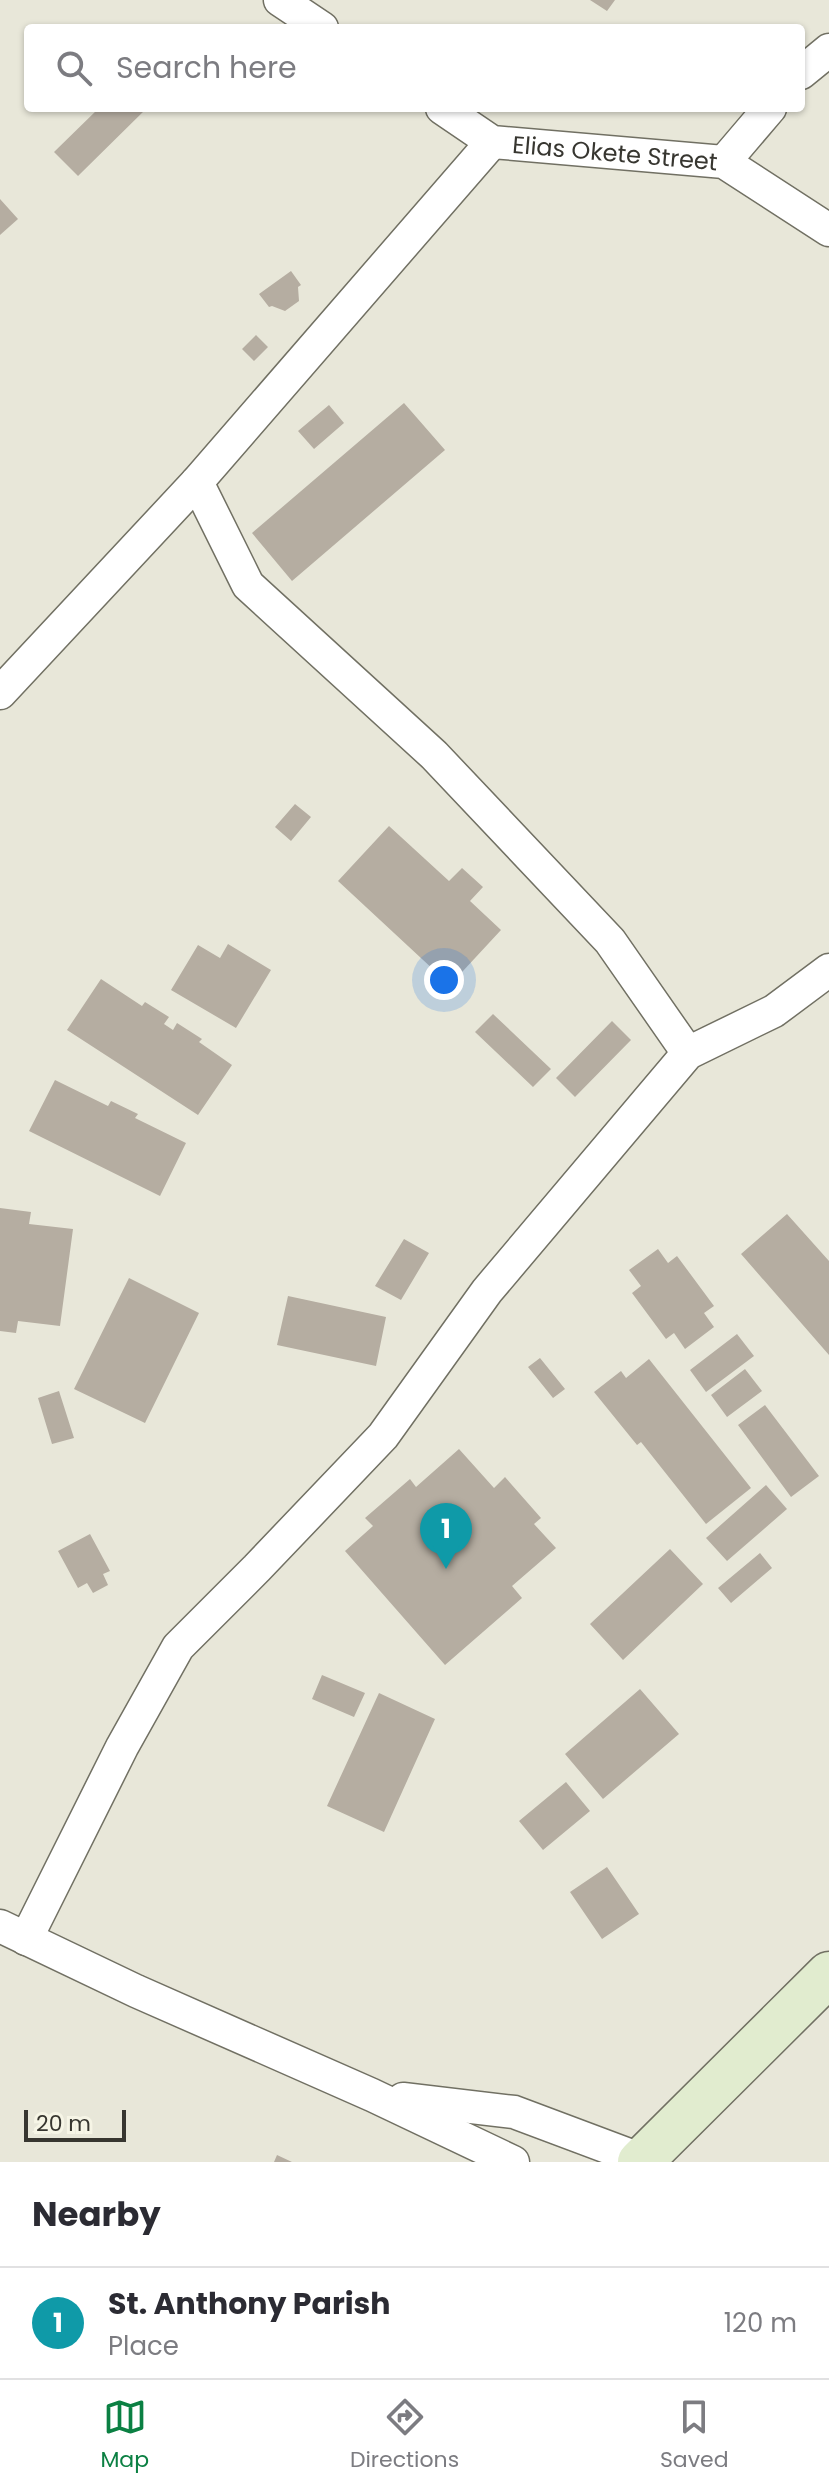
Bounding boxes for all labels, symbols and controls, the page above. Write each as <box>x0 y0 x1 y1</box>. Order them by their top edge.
search box <box>24 24 805 112</box>
icon: search <box>52 46 96 90</box>
text: Search here <box>116 46 297 89</box>
street label: Elias Okete Street <box>511 127 719 178</box>
your location <box>424 960 464 1000</box>
pin: 1 <box>420 1503 472 1569</box>
scale bar <box>24 2106 126 2142</box>
text: 20 m <box>36 2108 91 2139</box>
text: Nearby <box>32 2190 161 2238</box>
text: St. Anthony Parish <box>108 2282 391 2325</box>
text: 1 <box>53 2305 63 2341</box>
text: 120 m <box>724 2305 797 2341</box>
text: Place <box>108 2328 179 2364</box>
tab: Map <box>100 2395 149 2476</box>
tab: Directions <box>350 2395 459 2476</box>
tab: Saved <box>660 2395 729 2476</box>

